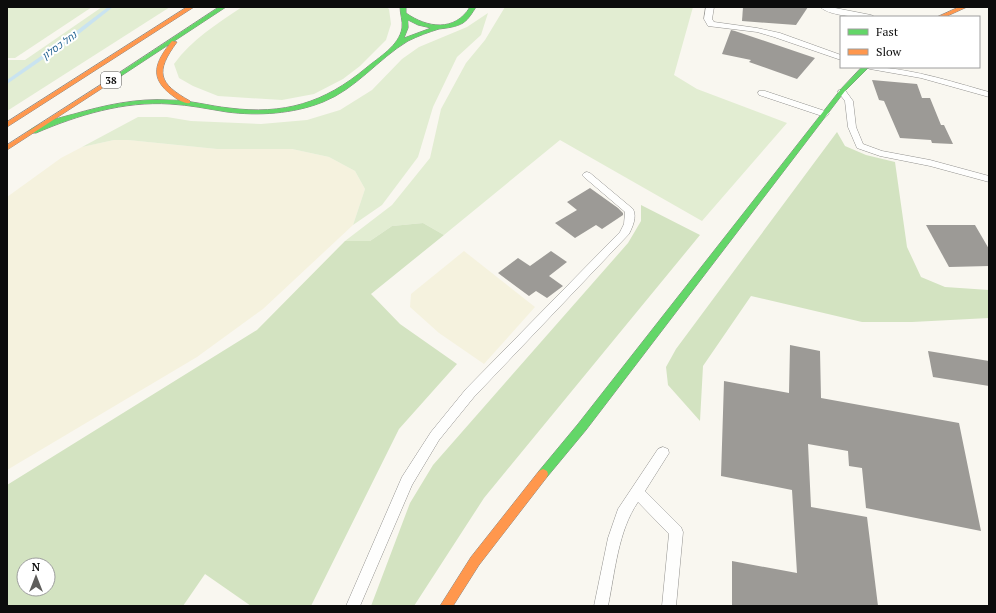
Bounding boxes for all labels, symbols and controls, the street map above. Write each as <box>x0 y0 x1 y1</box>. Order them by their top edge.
legend <box>840 16 980 68</box>
text: Fast <box>876 24 899 39</box>
water label: נחל כסלון <box>39 28 80 62</box>
text: Slow <box>876 44 902 59</box>
road number: 38 <box>101 72 121 88</box>
north arrow <box>16 557 56 597</box>
text: N <box>32 560 41 574</box>

